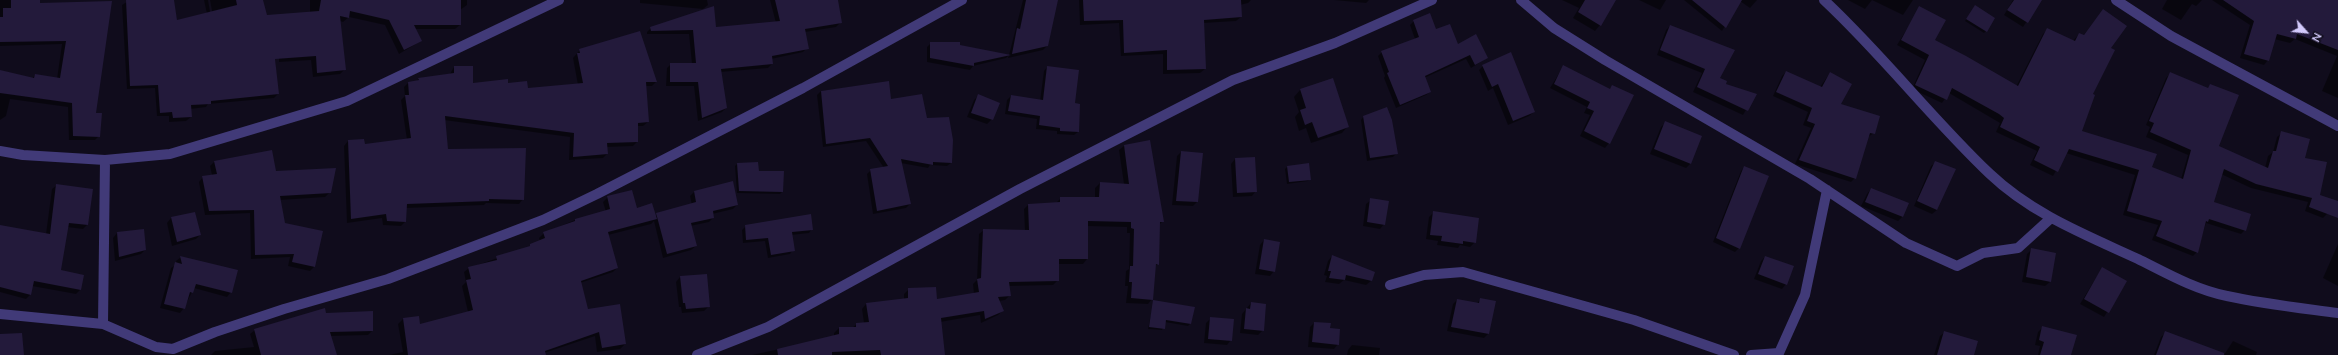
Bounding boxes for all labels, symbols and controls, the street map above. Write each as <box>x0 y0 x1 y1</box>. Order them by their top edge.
north arrow <box>2286 12 2326 52</box>
text: N <box>2309 31 2325 44</box>

